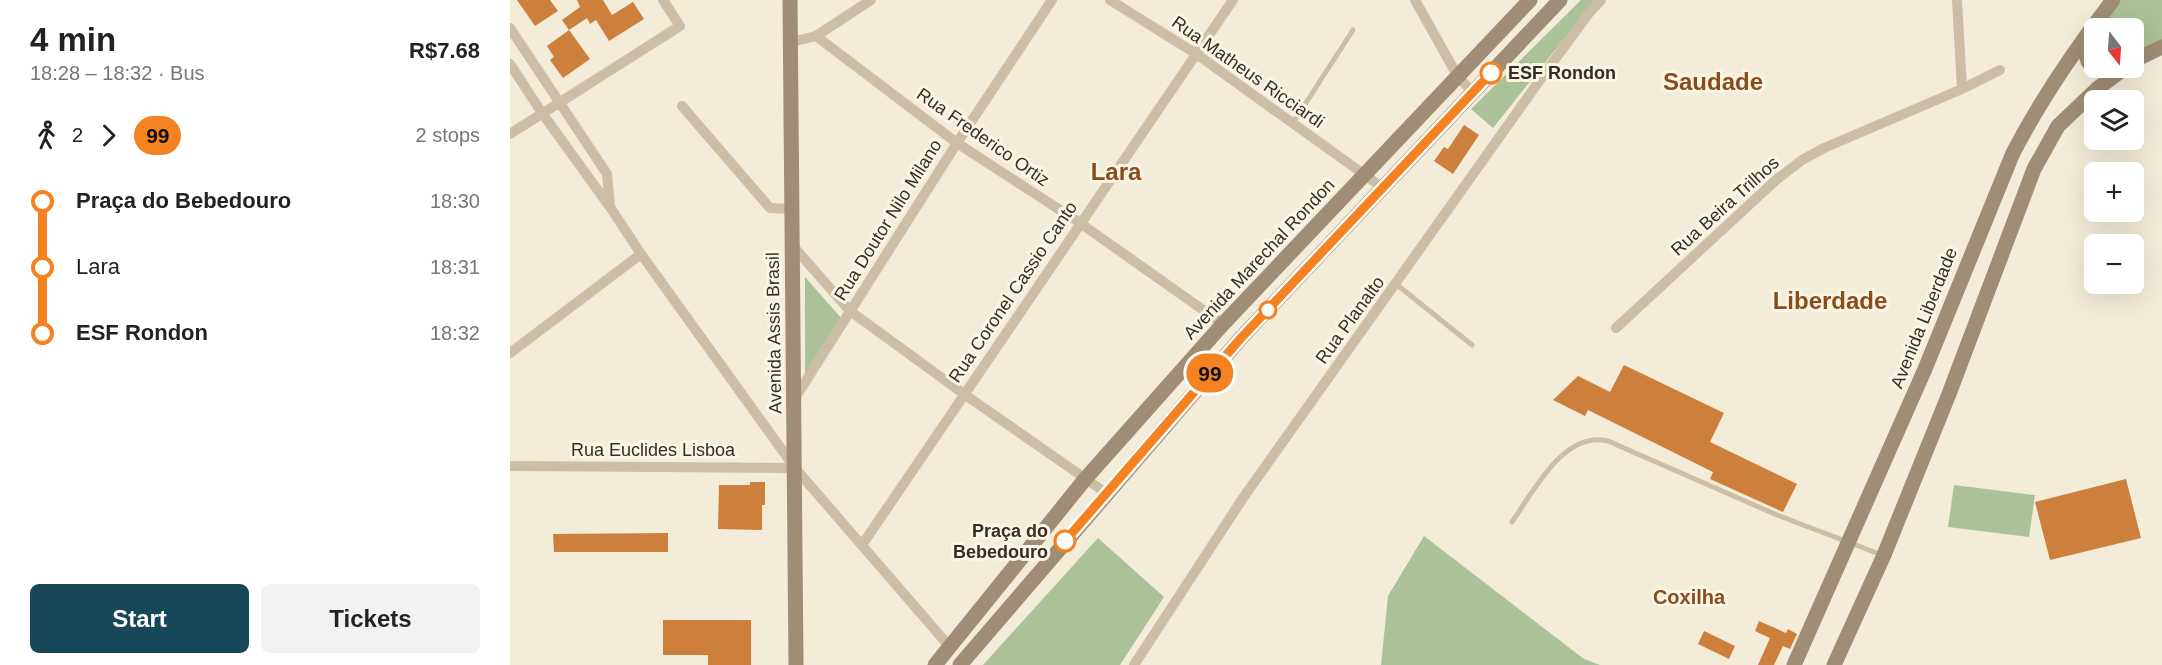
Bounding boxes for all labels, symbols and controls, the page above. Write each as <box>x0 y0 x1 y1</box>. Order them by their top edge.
street label: Rua Matheus Ricciardi <box>1168 12 1328 132</box>
north arrow <box>2084 18 2144 78</box>
map controls <box>2084 18 2144 294</box>
text: 4 min <box>30 21 116 58</box>
text: R$7.68 <box>409 38 480 63</box>
text: 18:28 – 18:32 · Bus <box>30 62 205 84</box>
marker: ESF Rondon <box>1480 62 1502 84</box>
place label: ESF Rondon <box>1508 63 1616 83</box>
district label: Saudade <box>1663 68 1763 95</box>
street label: Rua Frederico Ortiz <box>913 84 1053 190</box>
button: layers <box>2084 90 2144 150</box>
icon: walk <box>30 119 63 152</box>
icon: forward <box>92 119 125 152</box>
text: 2 <box>72 124 83 146</box>
text: 99 <box>146 124 169 147</box>
text: 2 stops <box>416 124 480 146</box>
street label: Rua Doutor Nilo Milano <box>830 136 946 304</box>
street label: Rua Beira Trilhos <box>1667 152 1783 260</box>
district label: Lara <box>1091 158 1142 185</box>
button: + <box>2084 162 2144 222</box>
street label: Avenida Marechal Rondon <box>1179 175 1339 343</box>
text: Praça do Bebedouro <box>76 188 291 213</box>
text: 18:30 <box>430 190 480 212</box>
street label: Rua Coronel Cassio Canto <box>945 198 1081 386</box>
button: − <box>2084 234 2144 294</box>
street label: Avenida Liberdade <box>1887 245 1961 391</box>
street label: Avenida Assis Brasil <box>763 252 785 414</box>
text: Lara <box>76 254 120 279</box>
text: 18:31 <box>430 256 480 278</box>
street label: Rua Planalto <box>1312 272 1388 368</box>
district label: Liberdade <box>1773 287 1887 314</box>
unlabelled marker <box>1259 301 1277 319</box>
text: ESF Rondon <box>76 320 208 345</box>
text: 18:32 <box>430 322 480 344</box>
line badge: 99 <box>1183 354 1237 392</box>
text: 99 <box>1198 362 1222 385</box>
street label: Rua Euclides Lisboa <box>571 440 736 460</box>
place label: Praça do Bebedouro <box>953 521 1048 562</box>
marker: Praça do Bebedouro <box>1054 530 1076 552</box>
button: Start <box>30 584 249 653</box>
button: Tickets <box>261 584 480 653</box>
district label: Coxilha <box>1653 586 1726 608</box>

